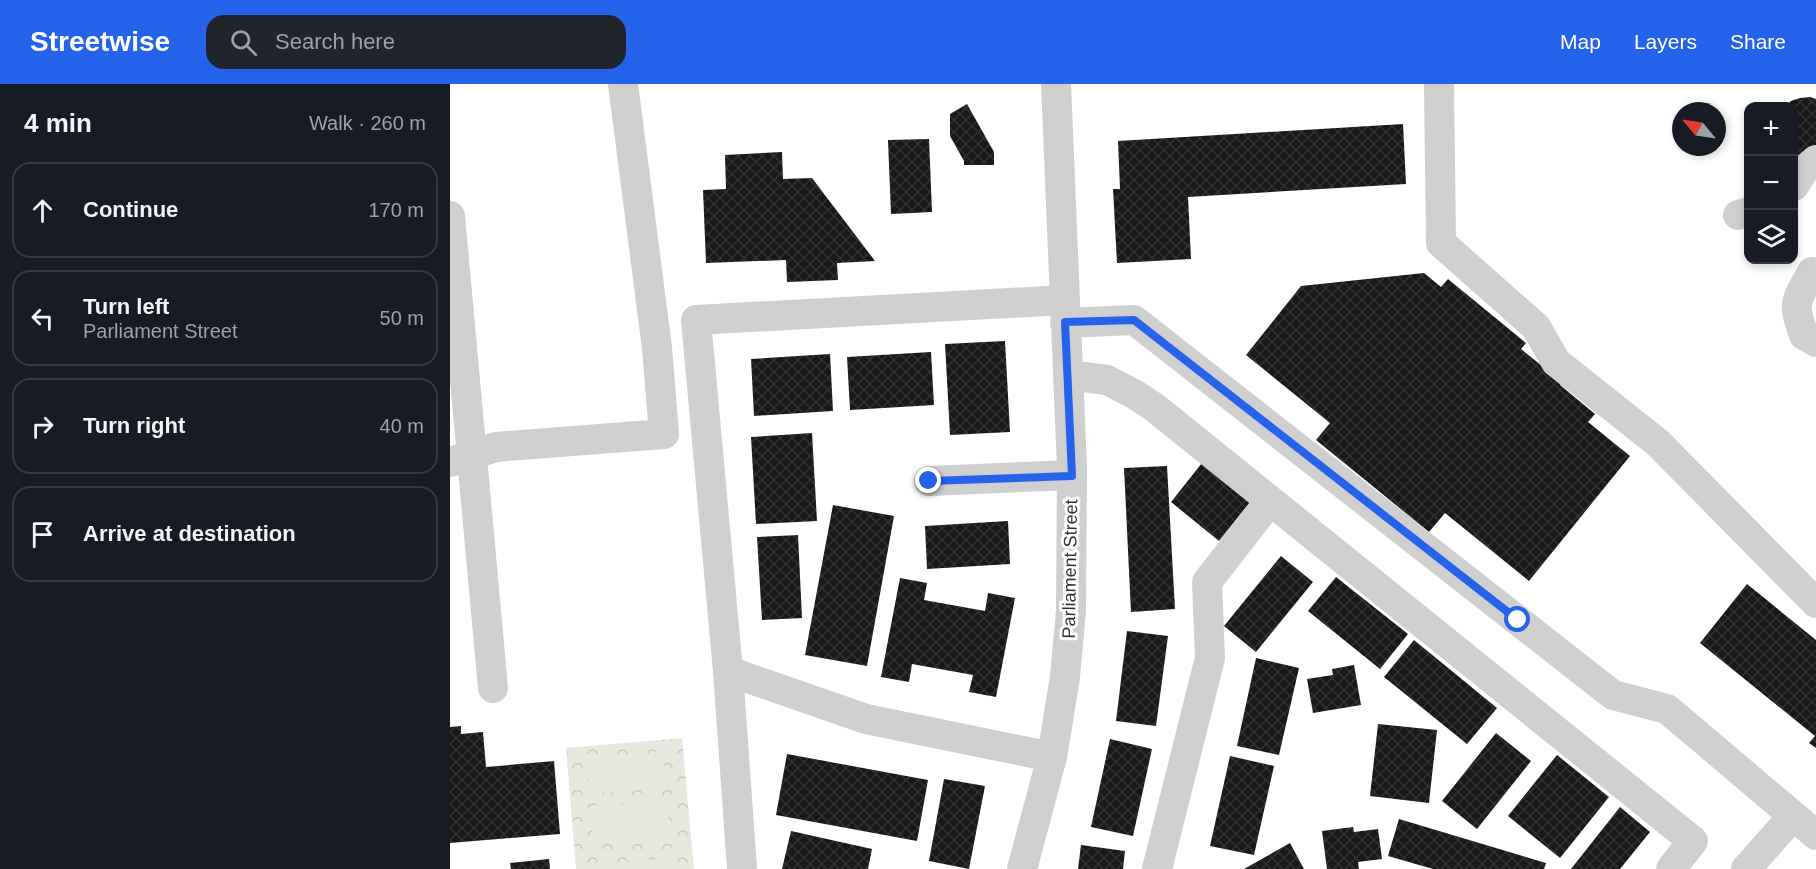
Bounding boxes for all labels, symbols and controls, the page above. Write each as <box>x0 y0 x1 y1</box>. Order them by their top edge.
search box <box>206 15 626 69</box>
text: Streetwise <box>30 26 170 57</box>
icon: search <box>227 26 260 59</box>
text: Search here <box>275 29 395 54</box>
text: Map <box>1560 30 1601 53</box>
text: Layers <box>1634 30 1697 53</box>
text: Share <box>1730 30 1786 53</box>
north arrow <box>1672 102 1726 156</box>
map controls <box>1744 102 1798 264</box>
button: + <box>1744 102 1798 156</box>
text: 4 min <box>24 108 92 138</box>
text: Walk · 260 m <box>309 112 426 134</box>
button: − <box>1744 156 1798 210</box>
icon: ahead <box>26 194 59 227</box>
text: Continue <box>83 197 178 222</box>
text: 170 m <box>368 199 424 221</box>
button: layers <box>1744 210 1798 264</box>
text: Turn left <box>83 294 169 319</box>
icon: left <box>26 302 59 335</box>
text: 50 m <box>380 307 424 329</box>
text: Parliament Street <box>83 320 238 342</box>
icon: right <box>26 410 59 443</box>
text: Turn right <box>83 413 185 438</box>
text: 40 m <box>380 415 424 437</box>
route end <box>915 467 941 493</box>
street label: Parliament Street <box>1059 499 1081 639</box>
icon: arrive <box>26 518 59 551</box>
text: Arrive at destination <box>83 521 296 546</box>
route start <box>1504 606 1530 632</box>

